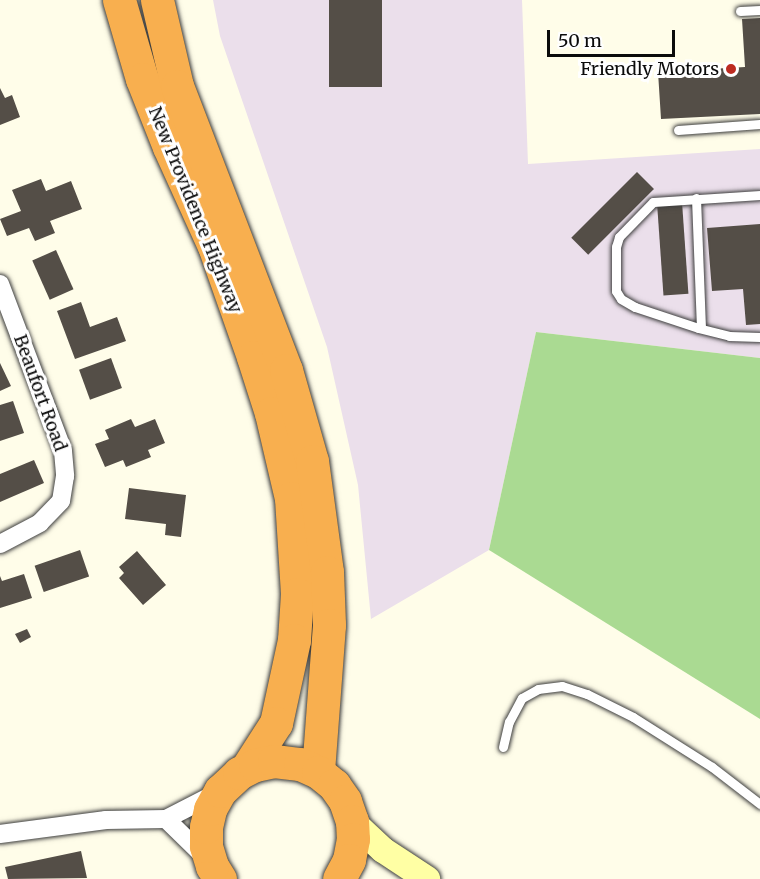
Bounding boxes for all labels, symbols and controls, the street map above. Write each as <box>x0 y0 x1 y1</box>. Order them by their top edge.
scale bar <box>550 18 678 56</box>
text: 50 m <box>558 29 602 52</box>
place label: Friendly Motors <box>580 58 719 80</box>
marker: Friendly Motors <box>724 62 738 76</box>
street label: New Providence Highway <box>144 104 246 316</box>
street label: Beaufort Road <box>9 332 71 454</box>

